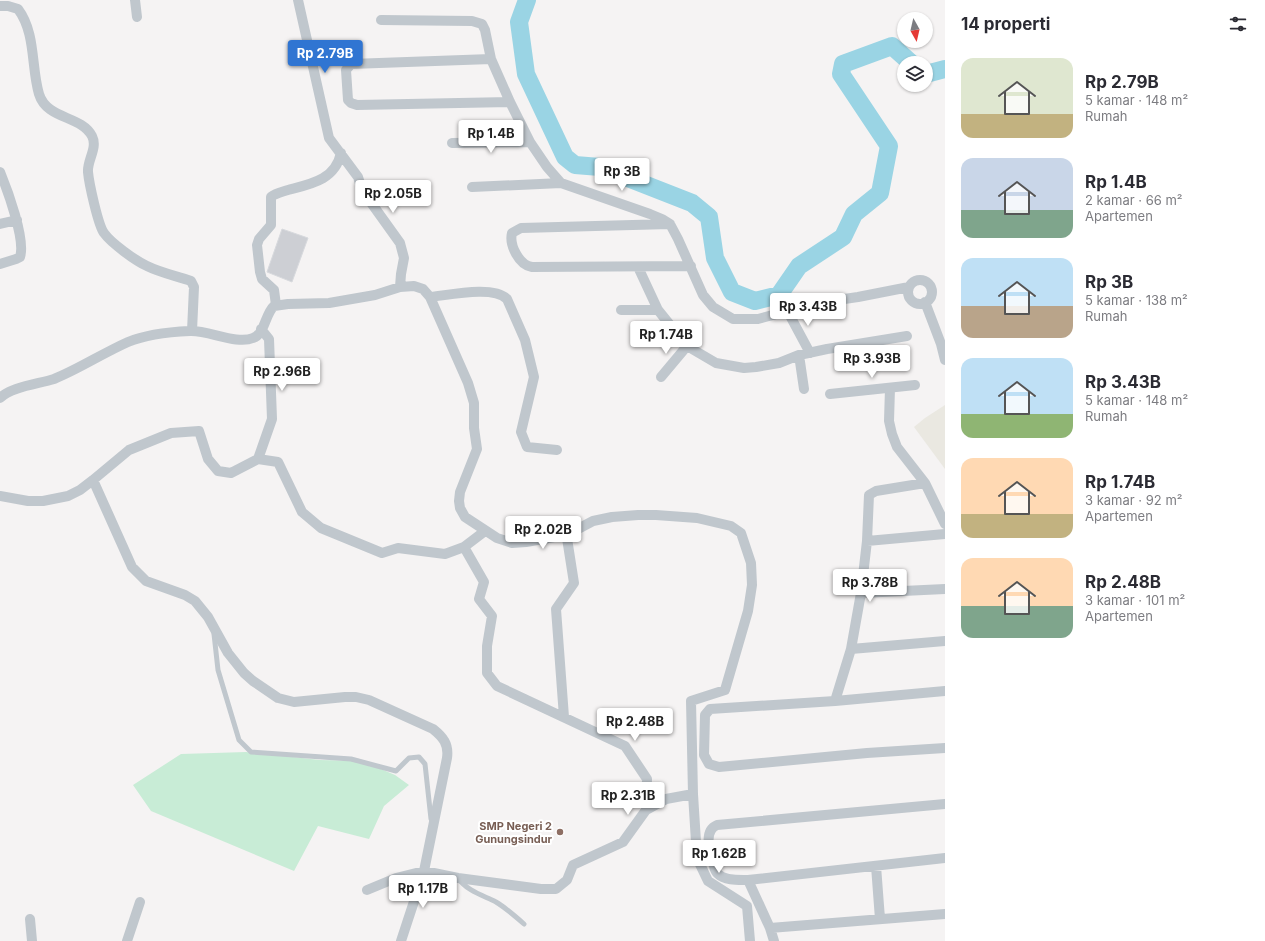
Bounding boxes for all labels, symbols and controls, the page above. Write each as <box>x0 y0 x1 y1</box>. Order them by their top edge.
north arrow <box>897 12 933 48</box>
map controls <box>897 12 933 92</box>
icon: filters <box>1227 13 1249 35</box>
text: 14 properti <box>961 14 1050 34</box>
pin: Rp 2.79B <box>284 40 366 74</box>
text: Rp 2.79B <box>297 45 353 61</box>
button: layers <box>897 56 933 92</box>
text: Rp 2.79B <box>1085 72 1159 92</box>
icon: home <box>993 74 1041 122</box>
text: 5 kamar · 148 m² <box>1085 92 1188 108</box>
text: Rumah <box>1085 108 1127 124</box>
pin: Rp 1.4B <box>454 120 528 154</box>
text: Rp 1.4B <box>467 125 515 141</box>
pin: Rp 3B <box>594 158 650 192</box>
text: Rp 3B <box>604 163 640 179</box>
text: Rp 1.4B <box>1085 172 1147 192</box>
icon: home <box>993 174 1041 222</box>
pin: Rp 2.05B <box>352 180 434 214</box>
text: Rp 2.05B <box>364 185 422 201</box>
text: 2 kamar · 66 m² <box>1085 192 1183 208</box>
text: Apartemen <box>1085 208 1153 224</box>
text: Rp 3B <box>1085 272 1133 292</box>
icon: home <box>993 274 1041 322</box>
text: 5 kamar · 138 m² <box>1085 292 1188 308</box>
pin: Rp 3.43B <box>767 293 849 327</box>
text: Rp 3.43B <box>779 298 837 314</box>
text: Rumah <box>1085 308 1127 324</box>
pin: Rp 1.74B <box>625 321 707 355</box>
text: Rp 1.74B <box>639 326 693 342</box>
pin: Rp 3.93B <box>831 345 913 379</box>
text: Rp 3.93B <box>843 350 901 366</box>
pin: Rp 2.96B <box>241 358 323 392</box>
text: Rp 2.96B <box>253 363 311 379</box>
text: Rp 3.43B <box>1085 372 1161 392</box>
icon: home <box>993 374 1041 422</box>
text: 5 kamar · 148 m² <box>1085 392 1188 408</box>
text: Rumah <box>1085 408 1127 424</box>
text: Rp 1.74B <box>1085 472 1155 492</box>
icon: home <box>993 474 1041 522</box>
text: 3 kamar · 92 m² <box>1085 492 1183 508</box>
text: Apartemen <box>1085 508 1153 524</box>
pin: Rp 2.02B <box>502 516 584 550</box>
text: Rp 2.02B <box>514 521 572 537</box>
pin: Rp 3.78B <box>829 569 911 603</box>
text: Rp 2.48B <box>1085 572 1161 592</box>
text: Rp 3.78B <box>842 574 898 590</box>
icon: home <box>993 574 1041 622</box>
text: 3 kamar · 101 m² <box>1085 592 1185 608</box>
text: Apartemen <box>1085 608 1153 624</box>
pin: Rp 2.48B <box>594 708 676 742</box>
text: Rp 2.48B <box>606 713 664 729</box>
pin: Rp 2.31B <box>587 782 669 816</box>
text: Rp 2.31B <box>601 787 655 803</box>
place label: SMP Negeri 2 Gunungsindur <box>475 819 553 846</box>
marker: SMP Negeri 2 Gunungsindur <box>555 827 565 837</box>
pin: Rp 1.62B <box>678 840 760 874</box>
text: Rp 1.62B <box>692 845 746 861</box>
pin: Rp 1.17B <box>382 875 464 909</box>
text: Rp 1.17B <box>398 880 448 896</box>

